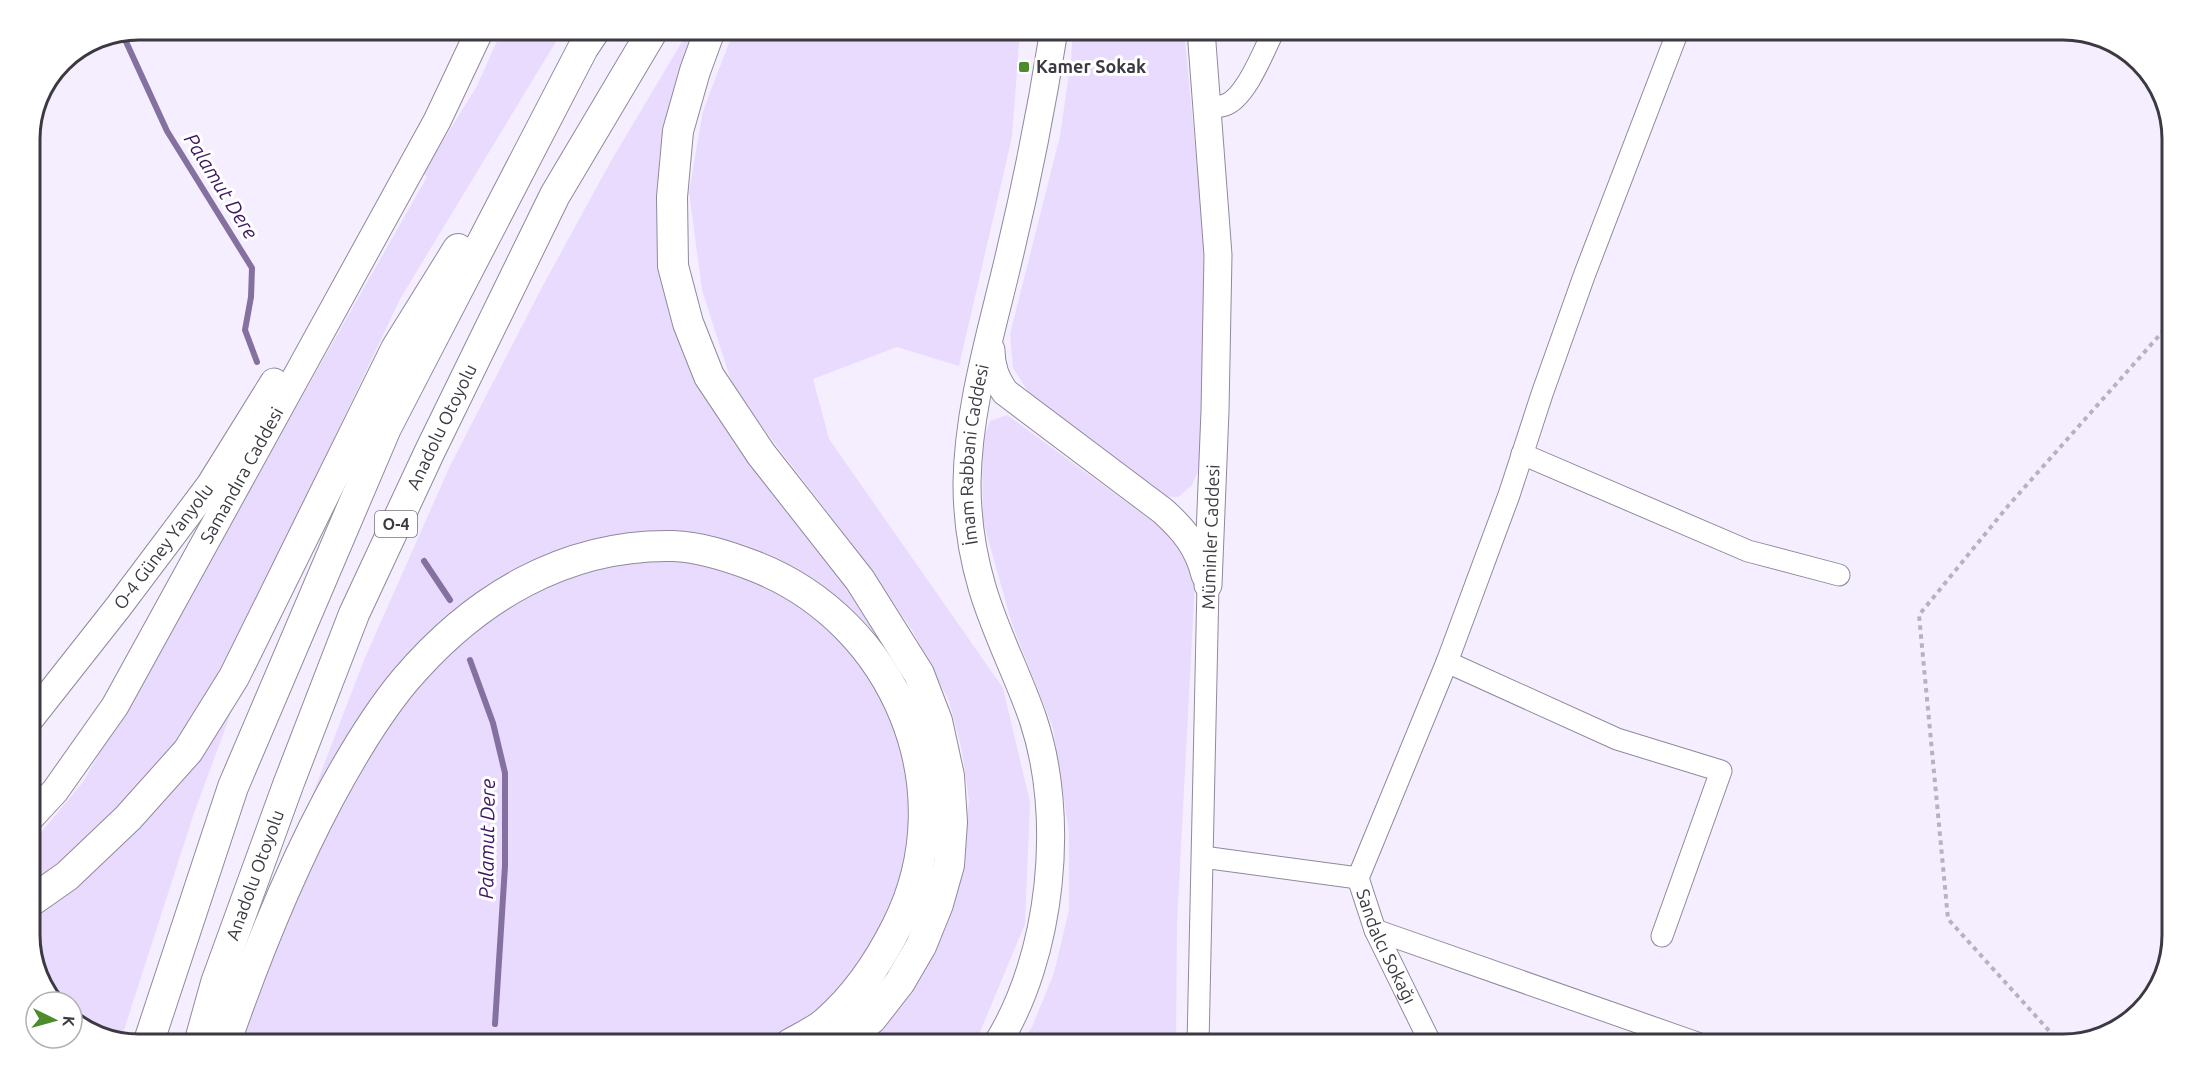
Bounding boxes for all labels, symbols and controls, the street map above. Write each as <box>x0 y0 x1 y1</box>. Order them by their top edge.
place label: Kamer Sokak <box>1036 56 1146 76</box>
marker: Kamer Sokak <box>1017 60 1031 74</box>
water label: Palamut Dere <box>180 129 263 243</box>
street label: Anadolu Otoyolu <box>402 360 480 493</box>
street label: İmam Rabbani Caddesi <box>956 362 992 547</box>
street label: Samandıra Caddesi <box>196 403 287 547</box>
street label: Müminler Caddesi <box>1197 464 1223 610</box>
street label: O-4 Güney Yanyolu <box>109 479 216 613</box>
road number: O-4 <box>375 511 417 537</box>
water label: Palamut Dere <box>474 779 499 899</box>
street label: Anadolu Otoyolu <box>221 807 287 943</box>
street label: Sandalcı Sokağı <box>1353 886 1421 1007</box>
north arrow <box>24 990 84 1050</box>
text: K <box>59 1015 78 1028</box>

